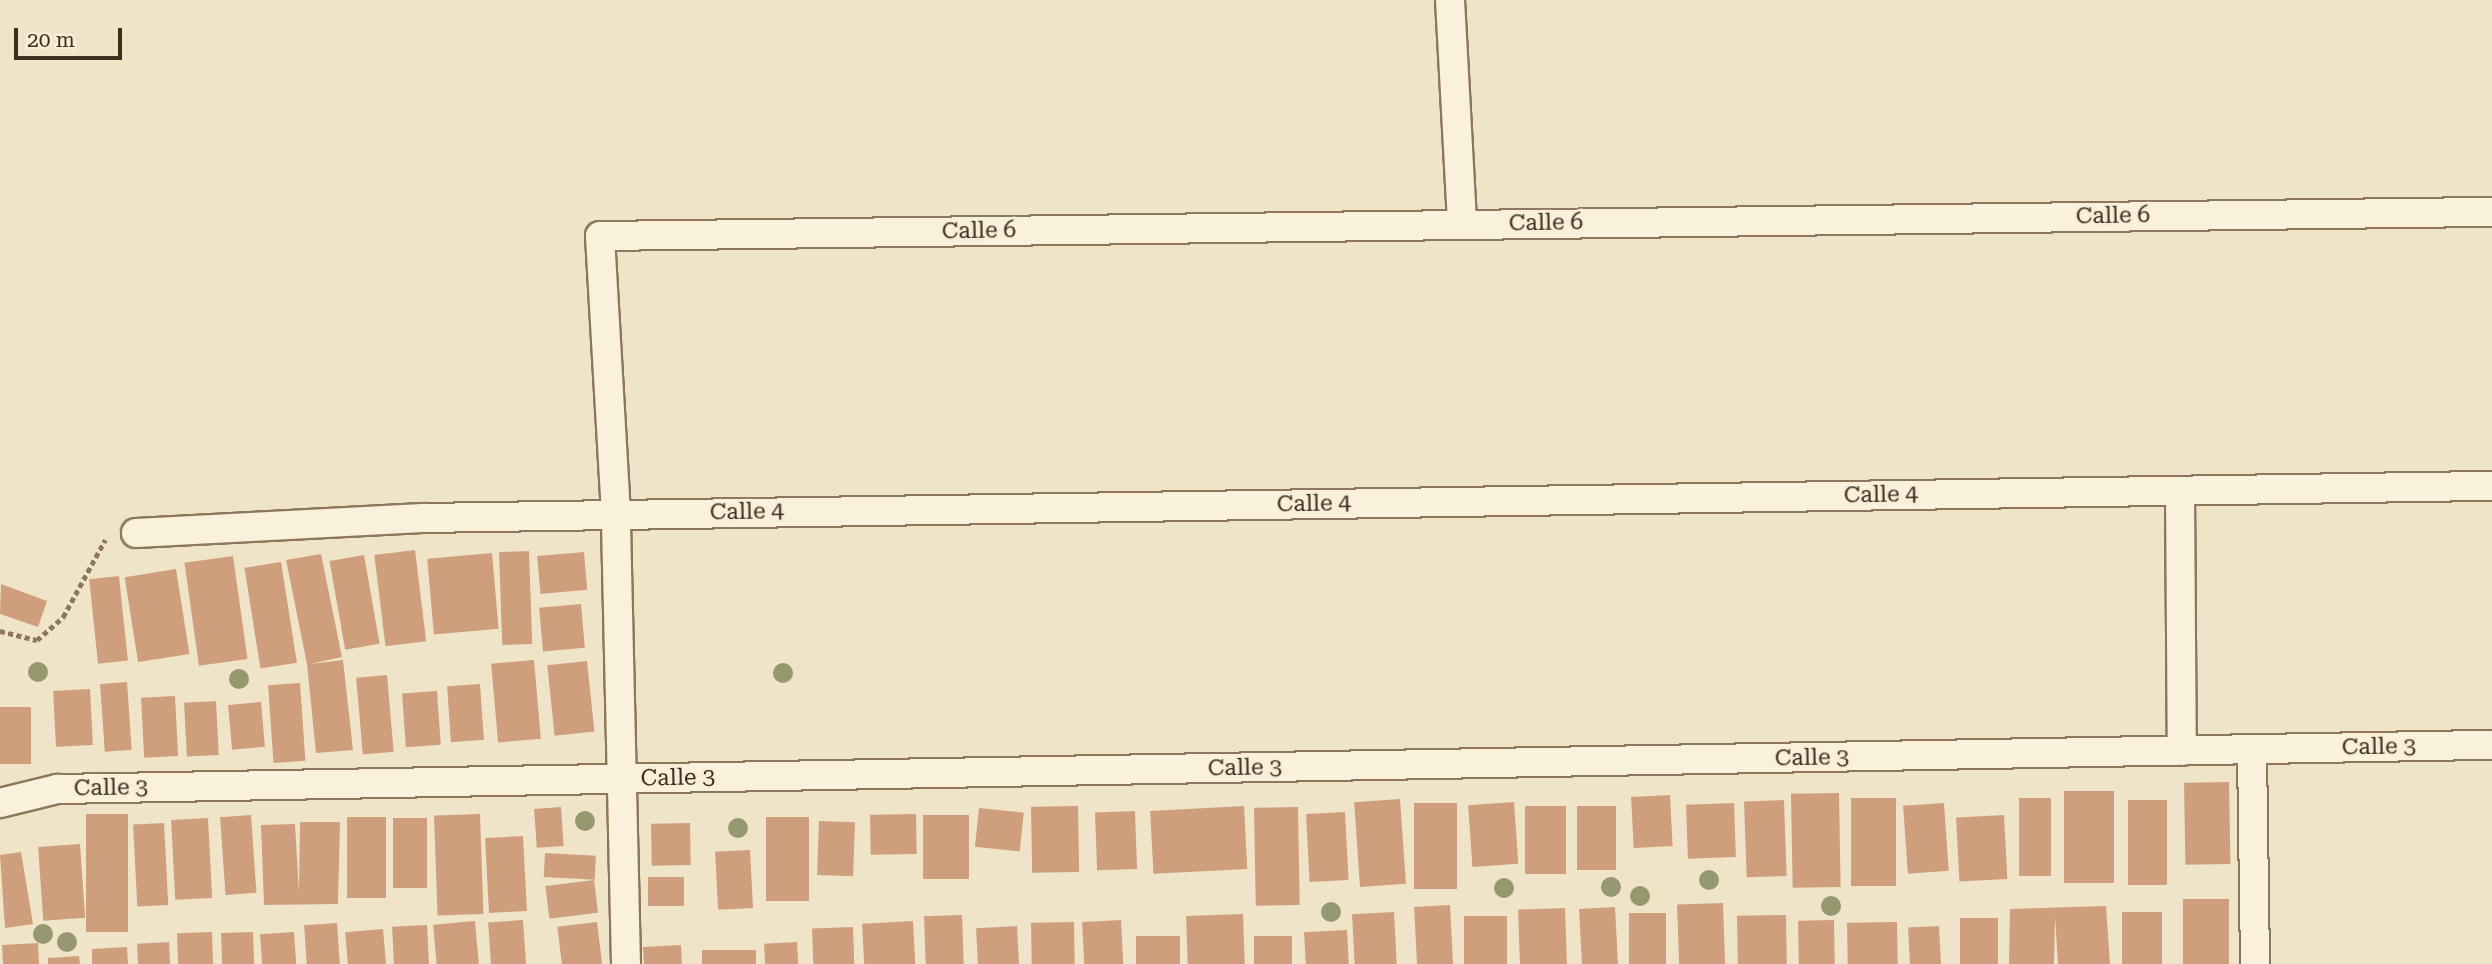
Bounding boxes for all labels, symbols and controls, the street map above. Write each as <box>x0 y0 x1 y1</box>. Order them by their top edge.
scale bar <box>18 14 126 58</box>
text: 20 m <box>27 28 75 52</box>
street label: Calle 6 <box>2076 202 2150 230</box>
street label: Calle 6 <box>1509 209 1583 237</box>
street label: Calle 6 <box>942 217 1016 245</box>
street label: Calle 4 <box>1844 481 1918 509</box>
street label: Calle 4 <box>1277 490 1351 518</box>
street label: Calle 4 <box>710 498 784 526</box>
street label: Calle 3 <box>2342 733 2416 761</box>
street label: Calle 3 <box>1775 744 1849 772</box>
street label: Calle 3 <box>1208 754 1282 782</box>
street label: Calle 3 <box>641 764 715 792</box>
street label: Calle 3 <box>74 774 148 802</box>

